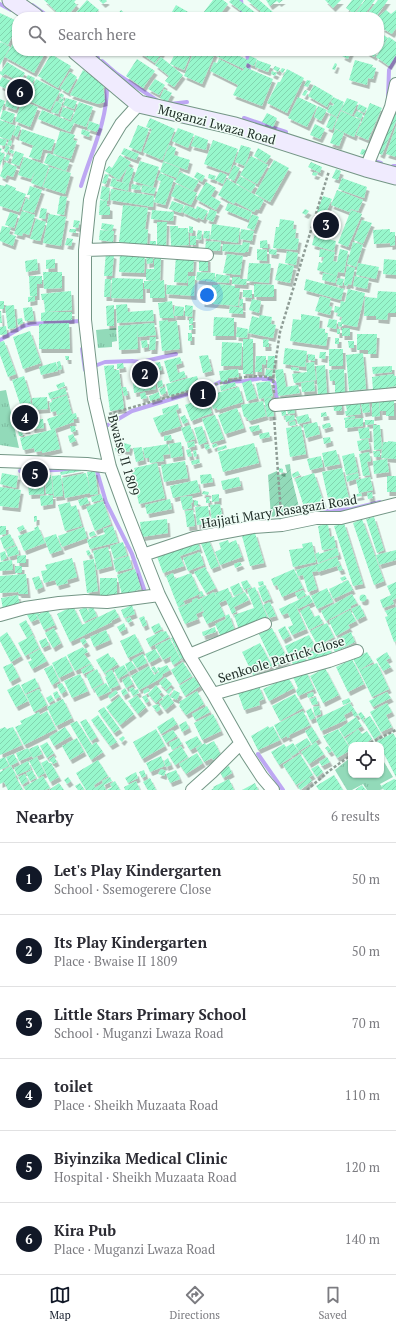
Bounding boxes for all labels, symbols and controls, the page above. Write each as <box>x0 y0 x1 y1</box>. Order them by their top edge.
search box <box>12 12 384 56</box>
icon: search <box>26 23 48 45</box>
text: Search here <box>58 24 136 44</box>
pin: 6 <box>7 77 33 107</box>
street label: Muganzi Lwaza Road <box>156 100 278 148</box>
pin: 3 <box>313 210 339 240</box>
your location <box>197 285 217 305</box>
pin: 2 <box>132 359 158 389</box>
pin: 1 <box>190 379 216 409</box>
pin: 4 <box>12 403 38 433</box>
street label: Bwaise II 1809 <box>104 412 144 498</box>
pin: 5 <box>22 459 48 489</box>
street label: Hajjati Mary Kasagazi Road <box>200 490 358 532</box>
street label: Senkoole Patrick Close <box>216 631 346 687</box>
map controls <box>348 742 384 778</box>
button: locate <box>348 742 384 778</box>
text: Nearby <box>16 805 74 828</box>
text: 6 results <box>331 807 380 825</box>
text: Let's Play Kindergarten <box>54 860 222 880</box>
text: 1 <box>25 870 33 888</box>
text: 50 m <box>352 870 380 888</box>
text: School · Ssemogerere Close <box>54 880 211 898</box>
text: Its Play Kindergarten <box>54 932 207 952</box>
text: 2 <box>25 942 33 960</box>
text: 50 m <box>352 942 380 960</box>
text: Place · Bwaise II 1809 <box>54 952 177 970</box>
text: Little Stars Primary School <box>54 1004 246 1024</box>
text: 3 <box>25 1014 33 1032</box>
text: 70 m <box>352 1014 380 1032</box>
text: School · Muganzi Lwaza Road <box>54 1024 224 1042</box>
text: toilet <box>54 1076 93 1096</box>
text: 4 <box>25 1086 33 1104</box>
text: 110 m <box>345 1086 380 1104</box>
text: Place · Sheikh Muzaata Road <box>54 1096 218 1114</box>
text: Biyinzika Medical Clinic <box>54 1148 227 1168</box>
text: 5 <box>25 1158 33 1176</box>
text: 120 m <box>345 1158 380 1176</box>
text: Hospital · Sheikh Muzaata Road <box>54 1168 237 1186</box>
text: Kira Pub <box>54 1220 116 1240</box>
text: 6 <box>25 1230 33 1248</box>
text: 140 m <box>345 1230 380 1248</box>
text: Place · Muganzi Lwaza Road <box>54 1240 215 1258</box>
tab: Map <box>49 1284 71 1322</box>
tab: Directions <box>169 1284 220 1322</box>
tab: Saved <box>318 1284 347 1322</box>

